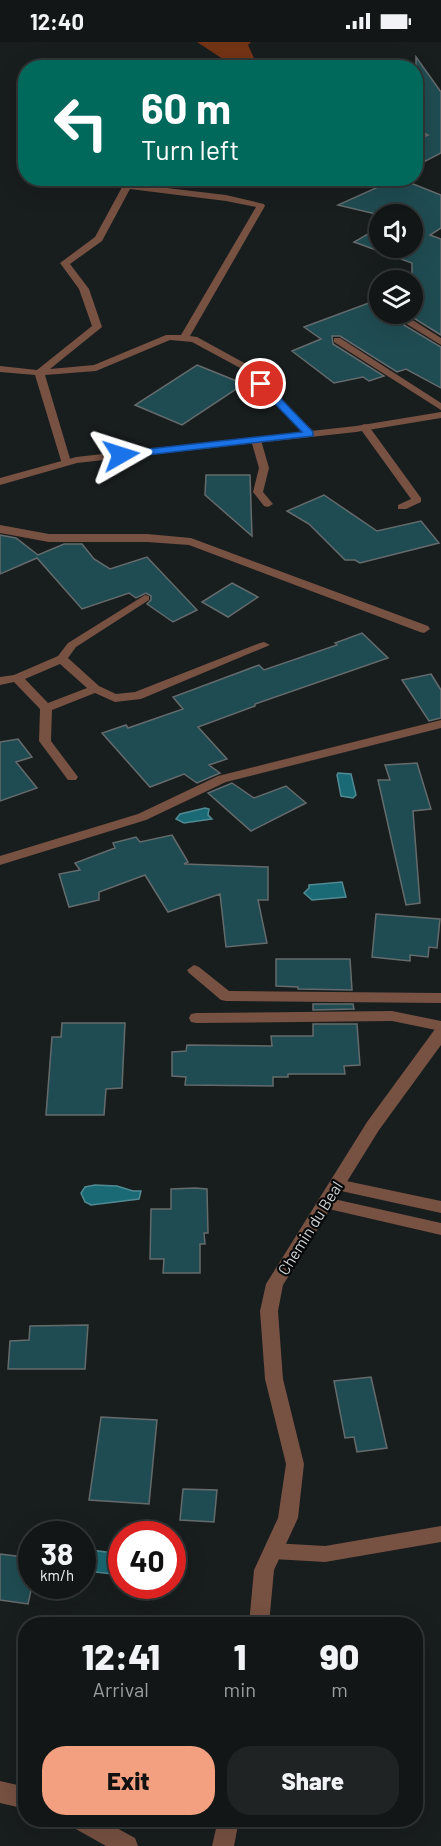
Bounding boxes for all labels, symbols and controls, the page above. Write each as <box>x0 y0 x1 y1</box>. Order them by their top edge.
text: 12:40 <box>30 8 84 34</box>
text: 60 m <box>141 82 231 132</box>
icon: left <box>42 84 120 162</box>
text: Turn left <box>141 133 239 165</box>
map controls <box>369 204 423 324</box>
button: sound <box>369 204 423 258</box>
button: layers <box>369 270 423 324</box>
pin <box>235 358 286 409</box>
icon: arrive <box>244 367 277 400</box>
position arrow <box>89 423 153 487</box>
street label: Chemin du Beal <box>273 1177 346 1278</box>
speed limit sign: 40 <box>108 1521 186 1599</box>
text: 38 <box>41 1535 73 1571</box>
text: km/h <box>40 1566 74 1584</box>
text: 12:41 <box>82 1634 160 1677</box>
text: 1 <box>233 1634 246 1677</box>
text: 90 <box>320 1634 359 1677</box>
text: Arrival <box>93 1677 149 1701</box>
text: min <box>224 1677 256 1701</box>
text: m <box>331 1677 348 1701</box>
button: Exit <box>42 1746 215 1815</box>
button: Share <box>227 1746 399 1815</box>

